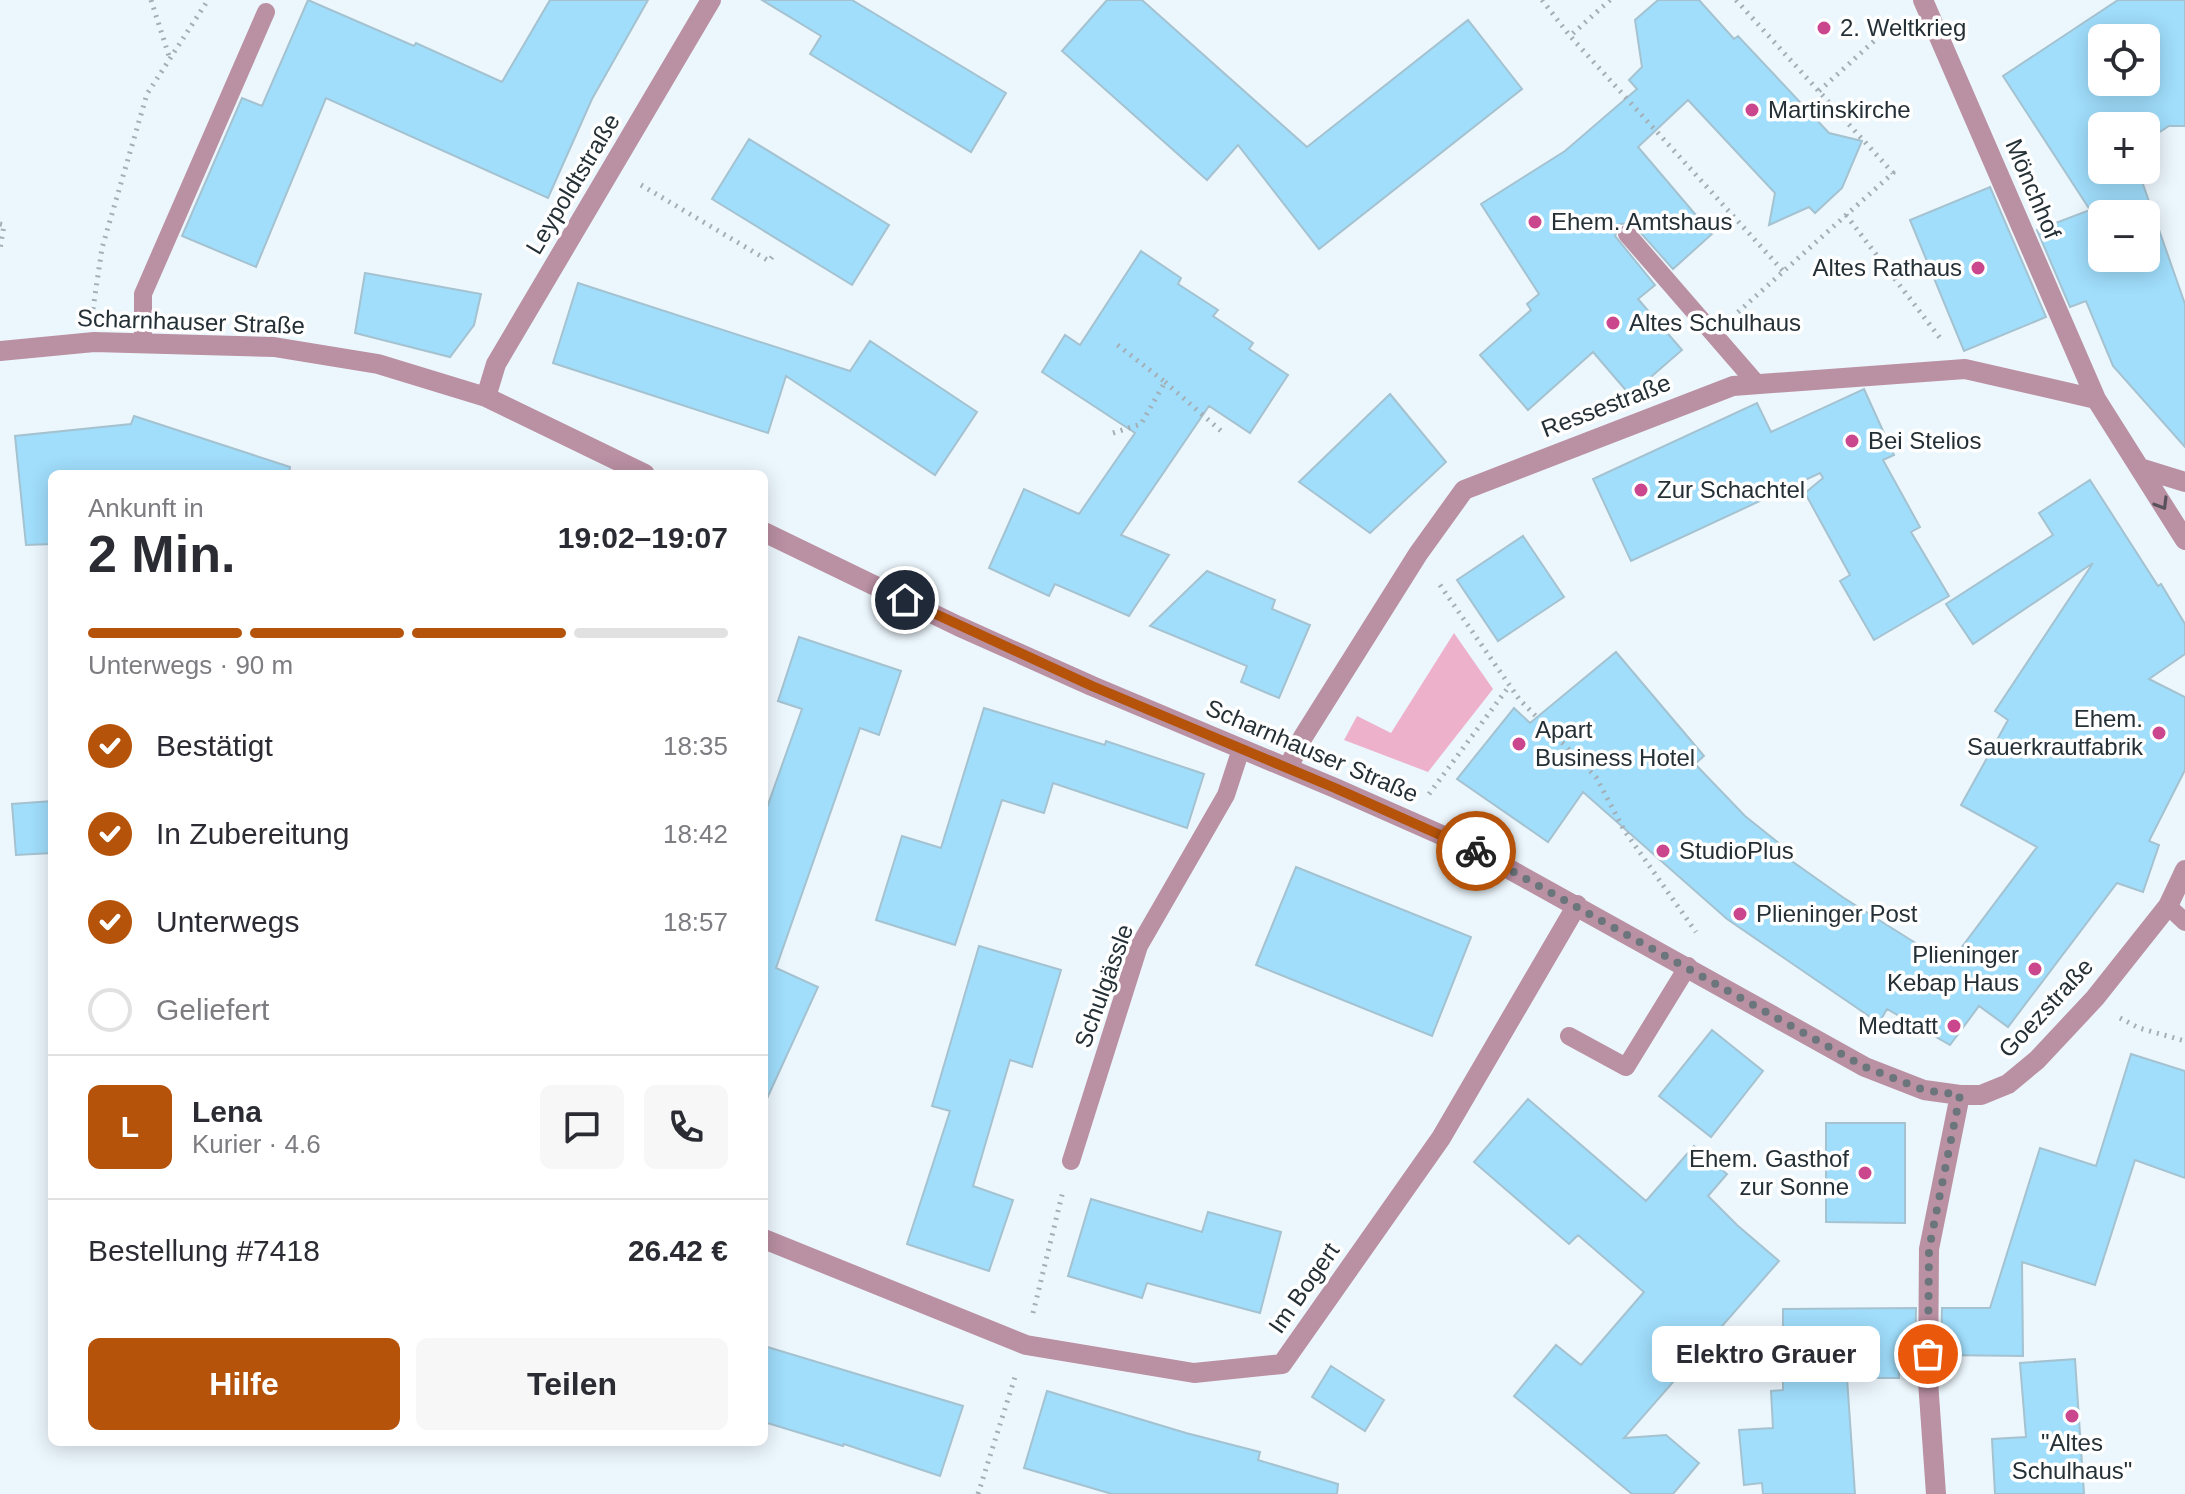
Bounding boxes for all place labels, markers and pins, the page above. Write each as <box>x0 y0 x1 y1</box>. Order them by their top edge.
place label: 2. Weltkrieg <box>1840 14 1966 41</box>
marker: 2. Weltkrieg <box>1815 19 1833 37</box>
place label: Martinskirche <box>1768 96 1911 123</box>
marker: Martinskirche <box>1743 101 1761 119</box>
place label: Ehem. Amtshaus <box>1551 208 1732 235</box>
marker: Ehem. Amtshaus <box>1526 213 1544 231</box>
place label: Altes Rathaus <box>1813 254 1962 281</box>
marker: Altes Rathaus <box>1969 259 1987 277</box>
place label: Altes Schulhaus <box>1629 309 1801 336</box>
marker: Altes Schulhaus <box>1604 314 1622 332</box>
place label: Bei Stelios <box>1868 427 1981 454</box>
marker: Bei Stelios <box>1843 432 1861 450</box>
place label: Zur Schachtel <box>1657 476 1805 503</box>
marker: Zur Schachtel <box>1632 481 1650 499</box>
pin <box>871 566 939 634</box>
place label: Ehem. Sauerkrautfabrik <box>1967 705 2144 760</box>
place label: Apart Business Hotel <box>1535 716 1695 771</box>
marker: Ehem. Sauerkrautfabrik <box>2150 724 2168 742</box>
marker: Apart Business Hotel <box>1510 735 1528 753</box>
place label: StudioPlus <box>1679 837 1794 864</box>
marker: StudioPlus <box>1654 842 1672 860</box>
place label: Plieninger Post <box>1756 900 1918 927</box>
marker: Plieninger Post <box>1731 905 1749 923</box>
place label: Plieninger Kebap Haus <box>1887 941 2019 996</box>
marker: Plieninger Kebap Haus <box>2026 960 2044 978</box>
place label: Medtatt <box>1858 1012 1938 1039</box>
marker: Medtatt <box>1945 1017 1963 1035</box>
place label: Ehem. Gasthof zur Sonne <box>1689 1145 1849 1200</box>
marker: Ehem. Gasthof zur Sonne <box>1856 1164 1874 1182</box>
pin <box>1894 1320 1962 1388</box>
callout: Elektro Grauer <box>1652 1326 1880 1382</box>
marker: "Altes Schulhaus" <box>2063 1407 2081 1425</box>
place label: "Altes Schulhaus" <box>2012 1429 2132 1484</box>

